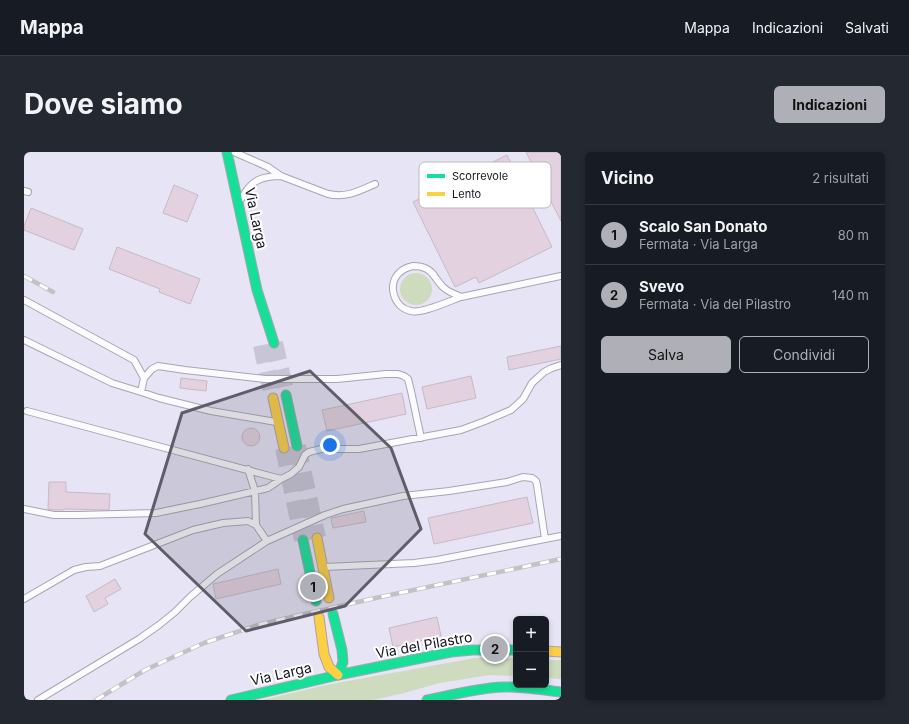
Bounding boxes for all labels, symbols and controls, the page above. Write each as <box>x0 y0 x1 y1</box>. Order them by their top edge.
text: Mappa <box>20 16 84 39</box>
text: Mappa <box>684 19 730 36</box>
text: Indicazioni <box>752 19 823 36</box>
text: Salvati <box>845 19 889 36</box>
button: Indicazioni <box>774 86 885 123</box>
text: Dove siamo <box>24 87 183 121</box>
legend <box>419 162 551 208</box>
text: Vicino <box>601 168 654 188</box>
text: Scorrevole <box>452 169 508 183</box>
text: 2 risultati <box>812 170 869 186</box>
street label: Via Larga <box>242 186 271 250</box>
text: Lento <box>452 187 482 201</box>
text: Scalo San Donato <box>639 217 767 236</box>
text: 1 <box>611 227 617 243</box>
text: 80 m <box>838 227 869 243</box>
text: Fermata · Via Larga <box>639 236 758 252</box>
text: Svevo <box>639 277 684 296</box>
text: 2 <box>610 287 618 303</box>
text: 140 m <box>832 287 869 303</box>
text: Fermata · Via del Pilastro <box>639 296 791 312</box>
button: Salva <box>601 336 731 373</box>
button: Condividi <box>739 336 869 373</box>
your location <box>320 435 340 455</box>
pin: 1 <box>300 572 326 602</box>
map controls <box>513 616 549 688</box>
button: + <box>513 616 549 652</box>
street label: Via del Pilastro <box>374 628 474 661</box>
pin: 2 <box>482 634 508 664</box>
button: − <box>513 652 549 688</box>
street label: Via Larga <box>249 658 313 689</box>

